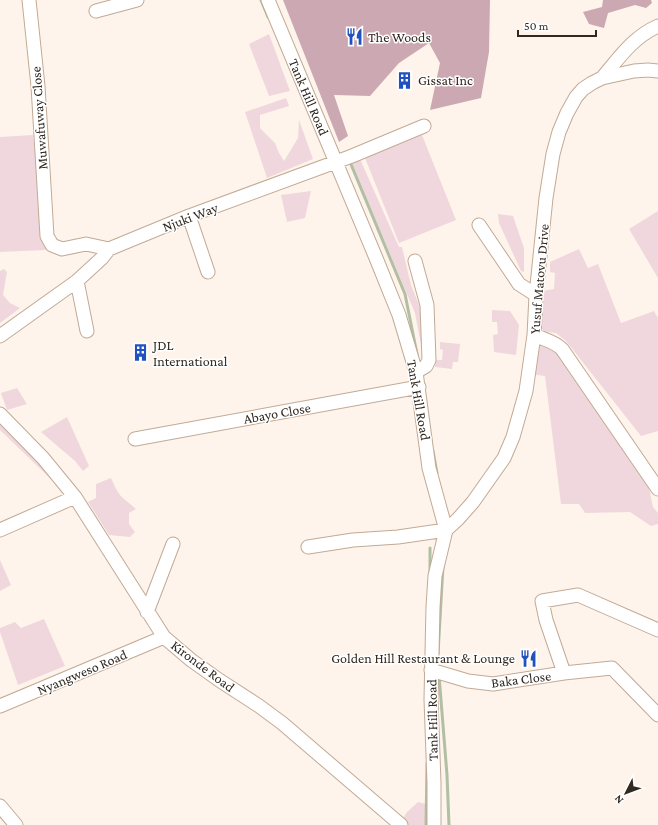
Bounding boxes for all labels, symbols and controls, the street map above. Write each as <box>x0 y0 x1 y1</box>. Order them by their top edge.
scale bar <box>518 12 596 38</box>
text: 50 m <box>524 19 549 33</box>
restaurant icon: The Woods <box>345 27 365 47</box>
place label: The Woods <box>368 29 431 45</box>
street label: Tank Hill Road <box>286 56 333 138</box>
street label: Muwafuway Close <box>27 66 51 170</box>
building icon: Gissat Inc <box>395 70 415 90</box>
place label: Gissat Inc <box>418 72 473 88</box>
street label: Njuki Way <box>160 199 221 236</box>
street label: Yusuf Matovu Drive <box>526 223 552 335</box>
place label: JDL International <box>151 337 228 369</box>
building icon: JDL International <box>130 343 150 363</box>
street label: Tank Hill Road <box>404 358 434 442</box>
street label: Abayo Close <box>242 399 312 427</box>
street label: Kironde Road <box>168 637 238 695</box>
street label: Nyangweso Road <box>35 646 130 698</box>
restaurant icon: Golden Hill Restaurant & Lounge <box>518 648 538 668</box>
place label: Golden Hill Restaurant & Lounge <box>331 650 515 666</box>
street label: Baka Close <box>490 667 552 691</box>
street label: Tank Hill Road <box>423 678 441 761</box>
north arrow <box>606 773 646 813</box>
text: N <box>611 793 626 806</box>

